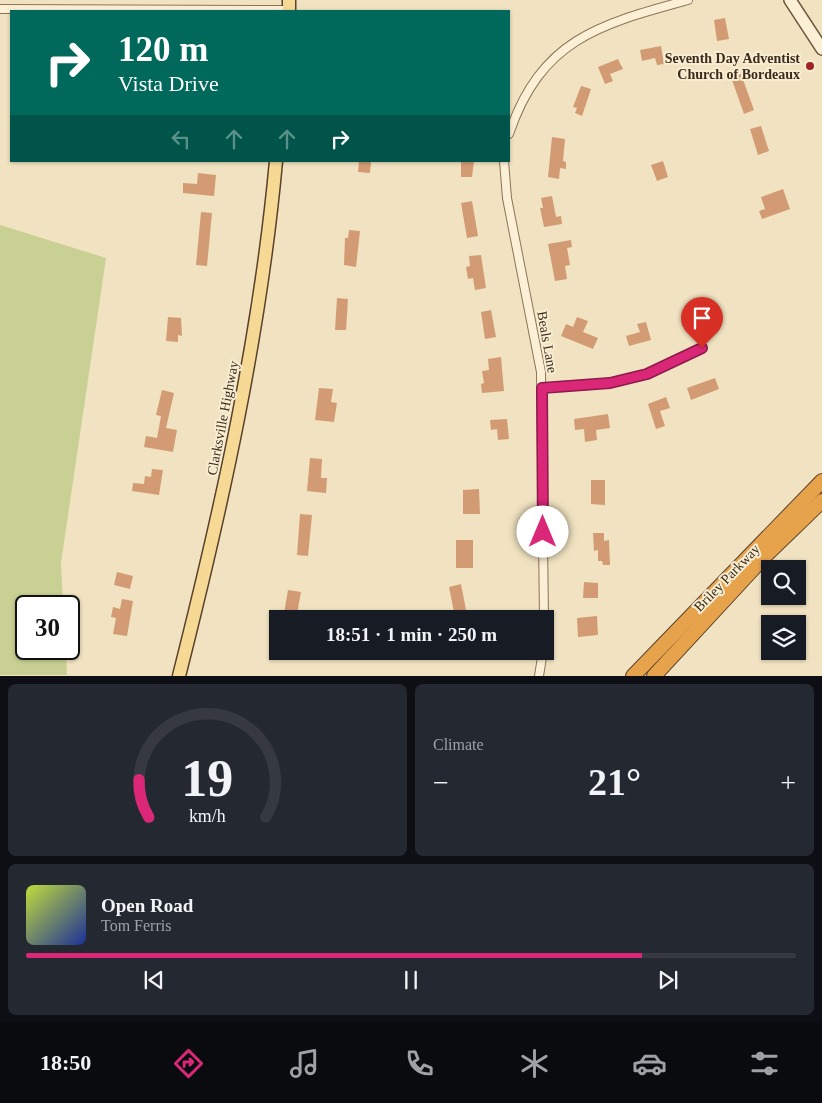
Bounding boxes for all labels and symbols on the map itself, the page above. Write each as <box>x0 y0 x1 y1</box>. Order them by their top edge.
place label: Seventh Day Adventist Church of Bordeaux <box>665 51 800 82</box>
marker: Seventh Day Adventist Church of Bordeaux <box>804 60 816 72</box>
pin <box>681 297 723 348</box>
street label: Beals Lane <box>534 310 560 374</box>
street label: Clarksville Highway <box>205 360 241 476</box>
position arrow <box>516 505 568 557</box>
street label: Briley Parkway <box>691 541 763 615</box>
speed limit sign: 30 <box>15 595 80 660</box>

